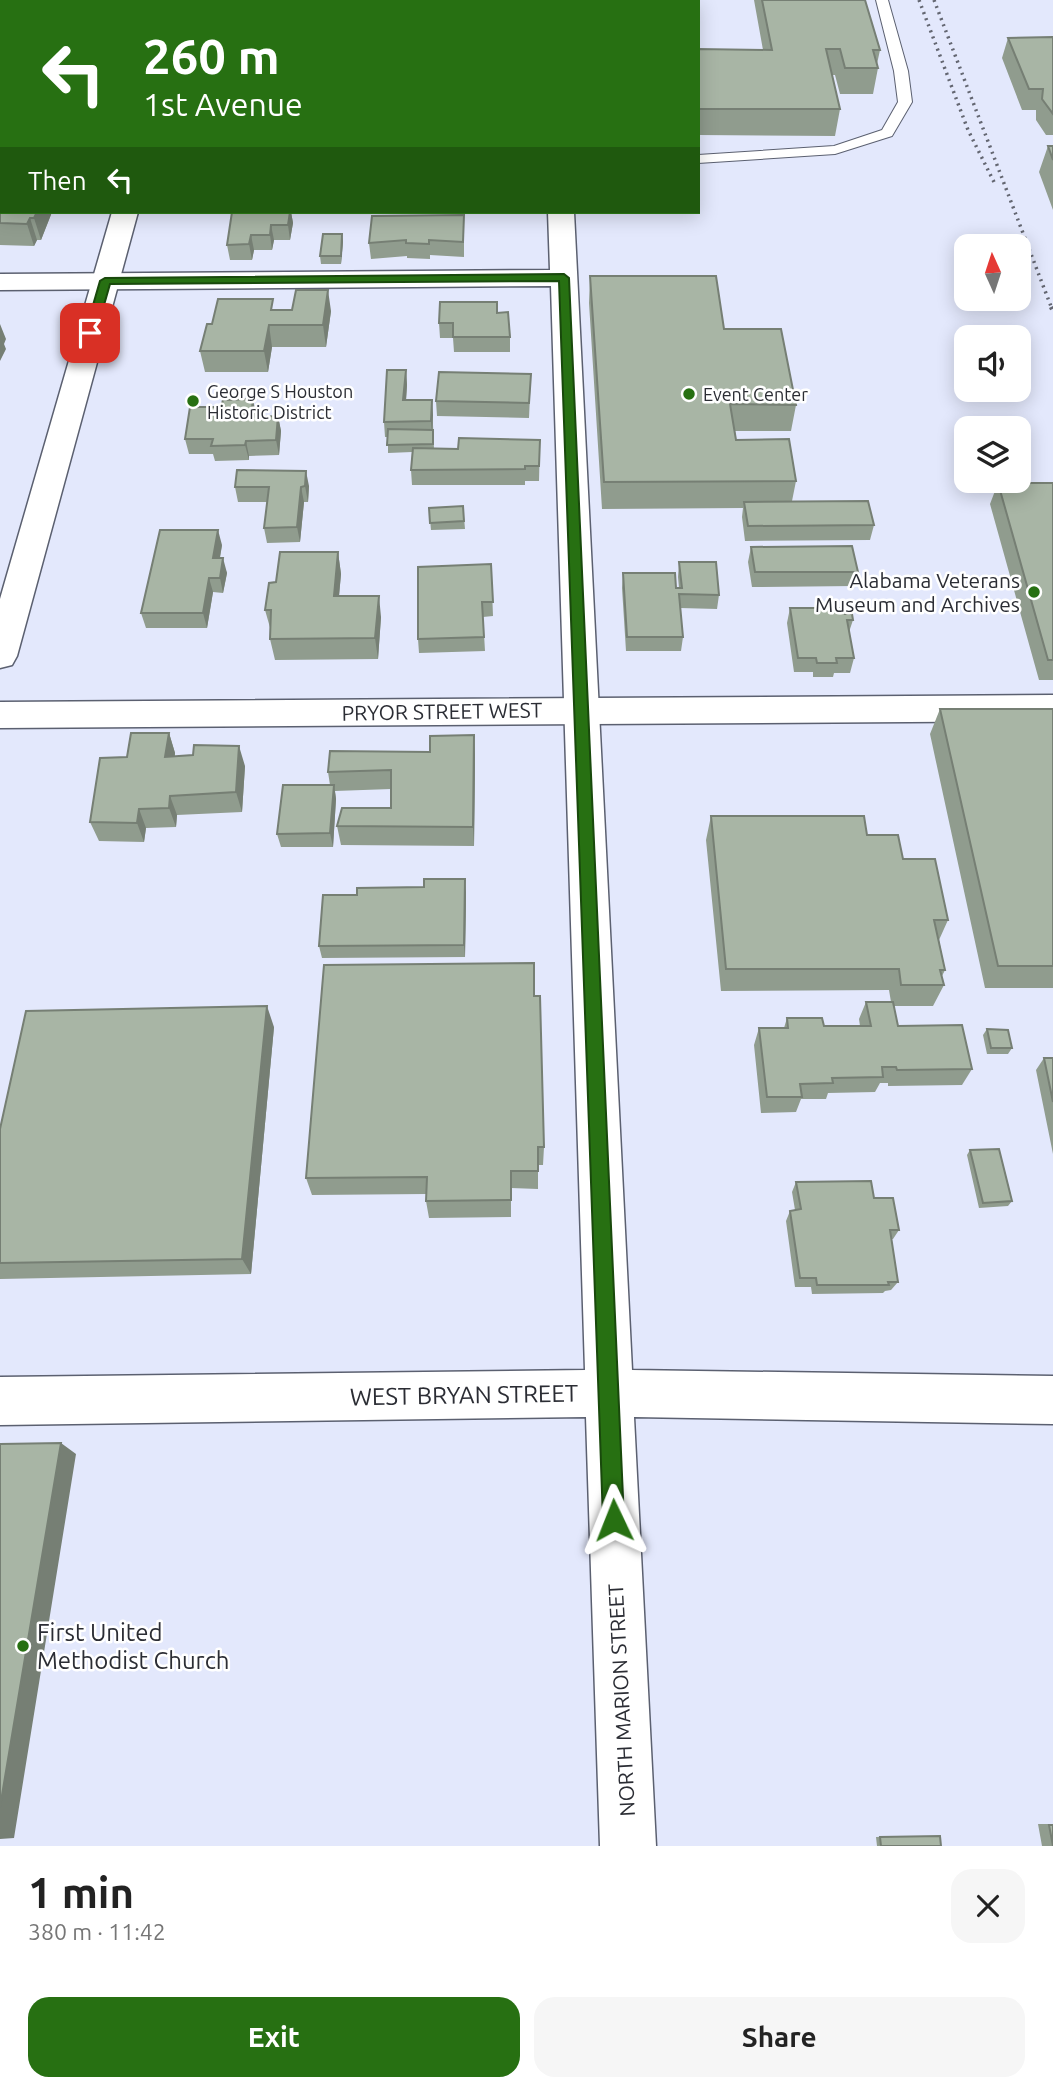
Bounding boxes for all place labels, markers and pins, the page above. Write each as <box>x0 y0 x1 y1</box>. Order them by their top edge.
pin <box>60 303 120 363</box>
place label: George S Houston Historic District <box>207 381 353 422</box>
place label: Event Center <box>703 384 808 404</box>
marker: Event Center <box>681 386 697 402</box>
marker: George S Houston Historic District <box>185 393 201 409</box>
place label: Alabama Veterans Museum and Archives <box>815 568 1020 616</box>
marker: Alabama Veterans Museum and Archives <box>1026 584 1042 600</box>
place label: First United Methodist Church <box>37 1619 230 1674</box>
marker: First United Methodist Church <box>15 1638 31 1654</box>

